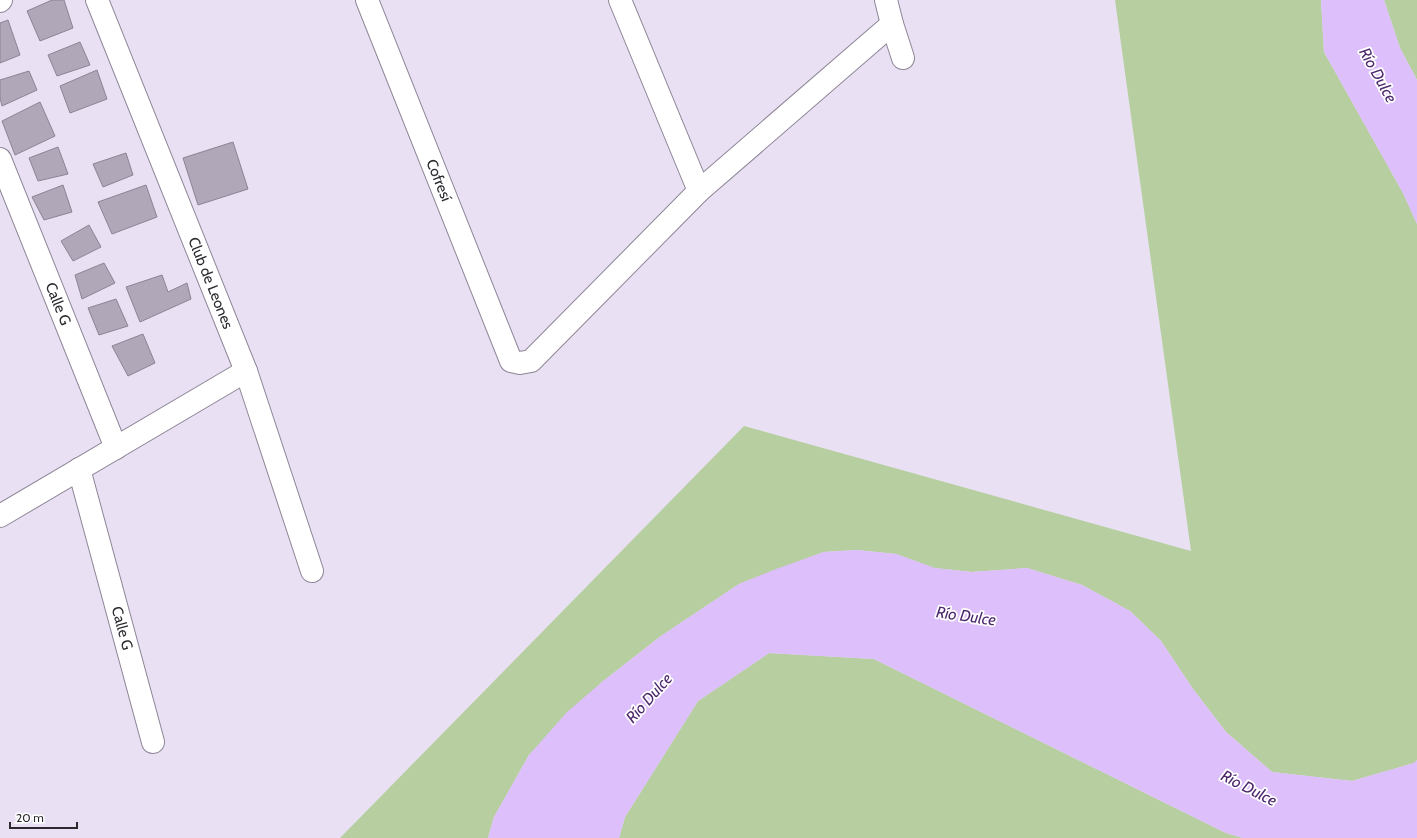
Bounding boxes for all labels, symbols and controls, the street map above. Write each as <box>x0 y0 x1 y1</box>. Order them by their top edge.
water label: Río Dulce <box>1355 44 1401 106</box>
street label: Cofresí <box>422 157 455 204</box>
street label: Club de Leones <box>184 234 237 332</box>
street label: Calle G <box>41 280 75 328</box>
water label: Río Dulce <box>935 602 997 630</box>
street label: Calle G <box>108 604 137 652</box>
water label: Río Dulce <box>622 669 676 727</box>
water label: Río Dulce <box>1218 766 1280 810</box>
scale bar <box>10 804 77 830</box>
text: 20 m <box>16 810 44 825</box>

